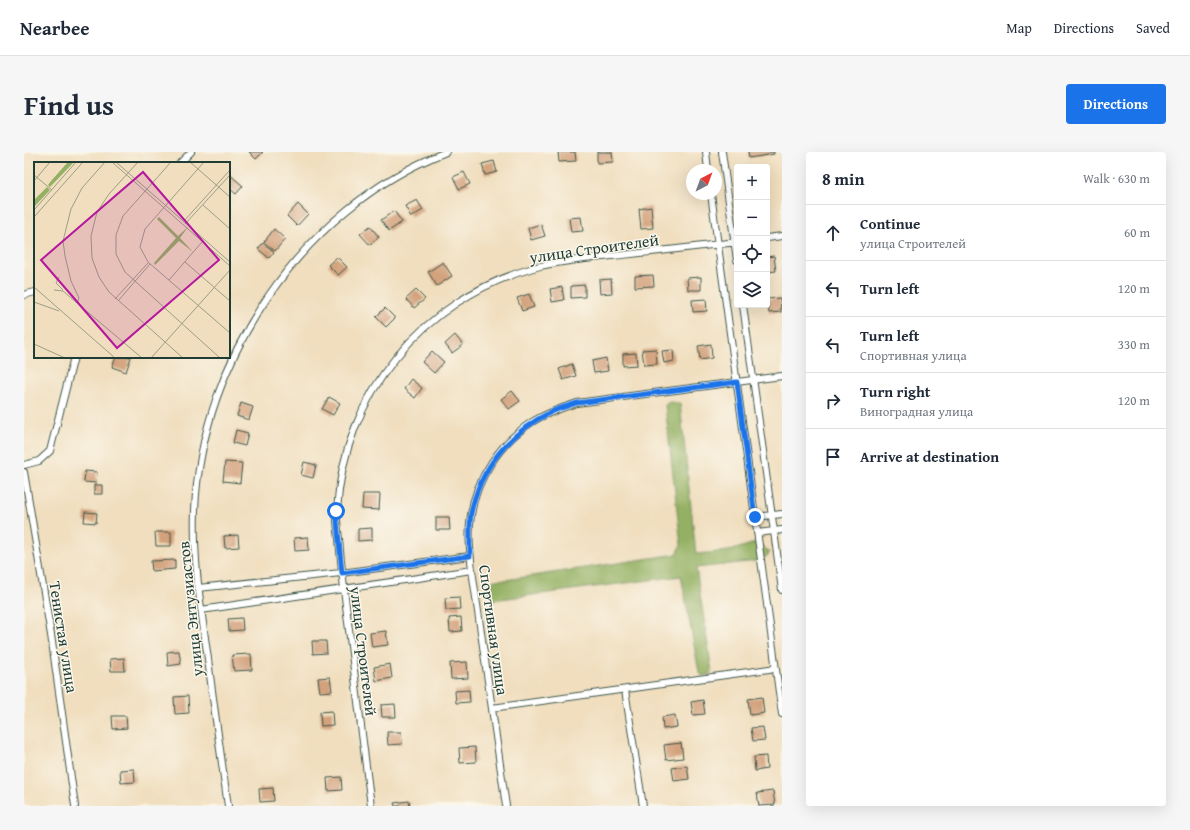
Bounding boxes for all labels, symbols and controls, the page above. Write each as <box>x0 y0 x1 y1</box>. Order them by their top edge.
text: Nearbee <box>20 14 90 42</box>
text: Map <box>1006 18 1032 38</box>
text: Directions <box>1054 18 1114 38</box>
text: Saved <box>1136 18 1170 38</box>
text: Find us <box>24 84 114 125</box>
button: Directions <box>1066 84 1166 124</box>
inset map <box>34 162 230 358</box>
north arrow <box>686 164 722 200</box>
map controls <box>734 164 770 308</box>
button: + <box>734 164 770 200</box>
text: 8 min <box>822 166 864 191</box>
text: Walk · 630 m <box>1083 169 1150 188</box>
button: − <box>734 200 770 236</box>
text: Continue <box>860 213 921 234</box>
icon: ahead <box>822 222 844 244</box>
text: 60 m <box>1124 223 1150 242</box>
street label: улица Строителей <box>527 227 661 269</box>
text: улица Строителей <box>860 234 966 253</box>
button: locate <box>734 236 770 272</box>
button: layers <box>734 272 770 308</box>
icon: left <box>822 278 844 300</box>
text: Turn left <box>860 278 919 299</box>
text: 120 m <box>1118 279 1150 298</box>
text: Turn left <box>860 325 919 346</box>
icon: left <box>822 334 844 356</box>
text: 330 m <box>1118 335 1150 354</box>
text: Спортивная улица <box>860 346 967 365</box>
text: Turn right <box>860 381 931 402</box>
icon: right <box>822 390 844 412</box>
text: 120 m <box>1118 391 1150 410</box>
text: Виноградная улица <box>860 402 973 421</box>
icon: arrive <box>822 446 844 468</box>
text: Arrive at destination <box>860 446 999 467</box>
route start <box>327 502 345 520</box>
route end <box>746 508 764 526</box>
street label: улица Энтузиастов <box>171 540 209 679</box>
street label: Спортивная улица <box>473 563 515 697</box>
street label: Тенистая улица <box>43 580 85 695</box>
street label: улица Строителей <box>344 584 384 718</box>

